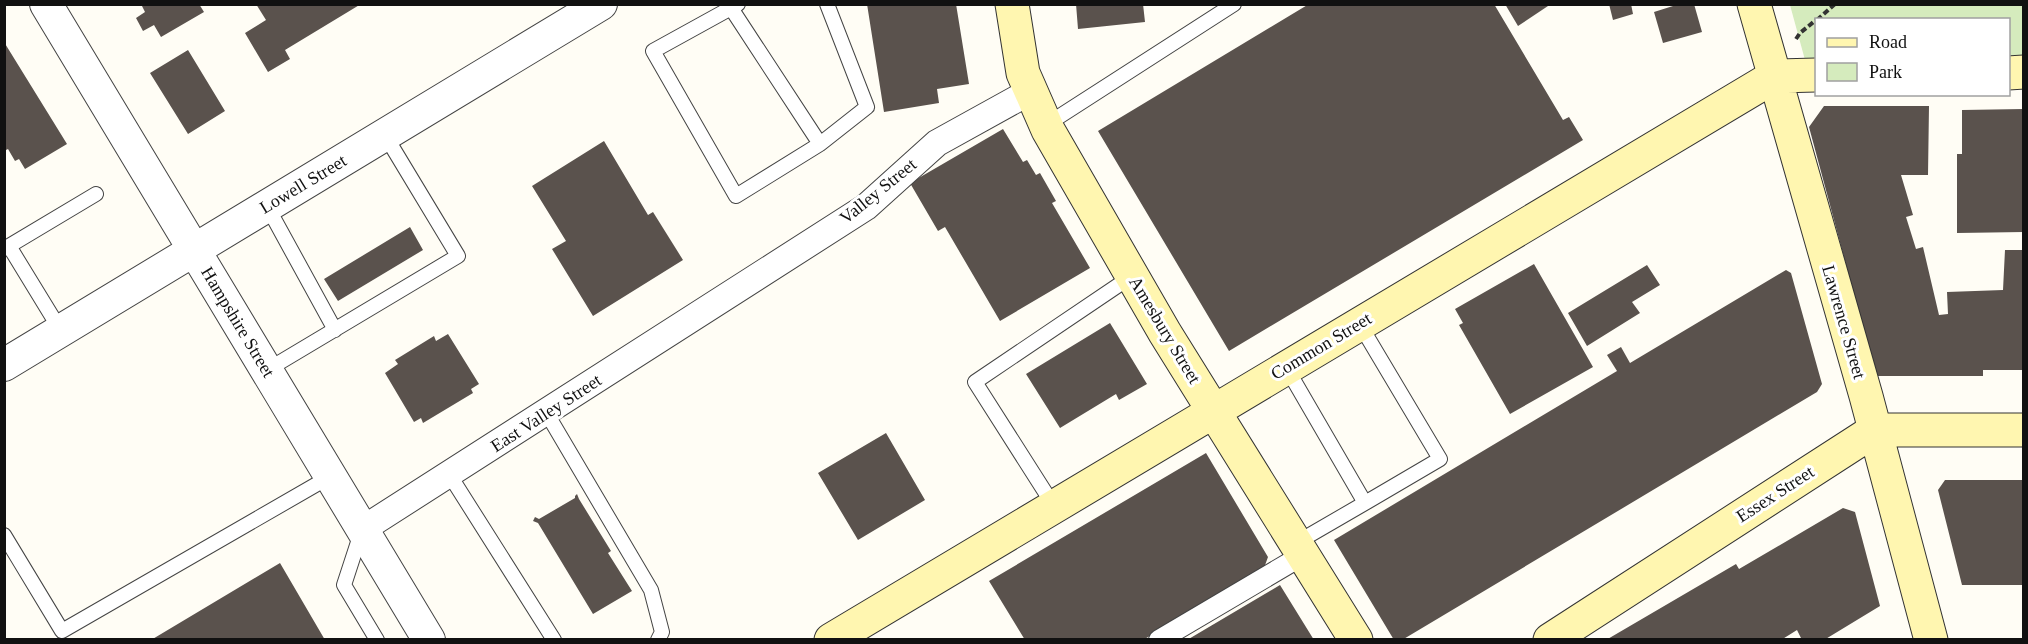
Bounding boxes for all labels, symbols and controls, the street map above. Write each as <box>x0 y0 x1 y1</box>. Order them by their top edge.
legend <box>1815 18 2010 96</box>
text: Road <box>1869 32 1907 52</box>
text: Park <box>1869 62 1902 82</box>
street label: Lowell Street <box>256 150 350 218</box>
street label: Valley Street <box>836 154 920 228</box>
street label: Hampshire Street <box>197 263 279 381</box>
street label: Lawrence Street <box>1818 263 1870 381</box>
street label: Amesbury Street <box>1125 273 1205 387</box>
street label: Common Street <box>1267 308 1375 384</box>
street label: East Valley Street <box>487 370 605 456</box>
street label: Essex Street <box>1732 462 1818 526</box>

